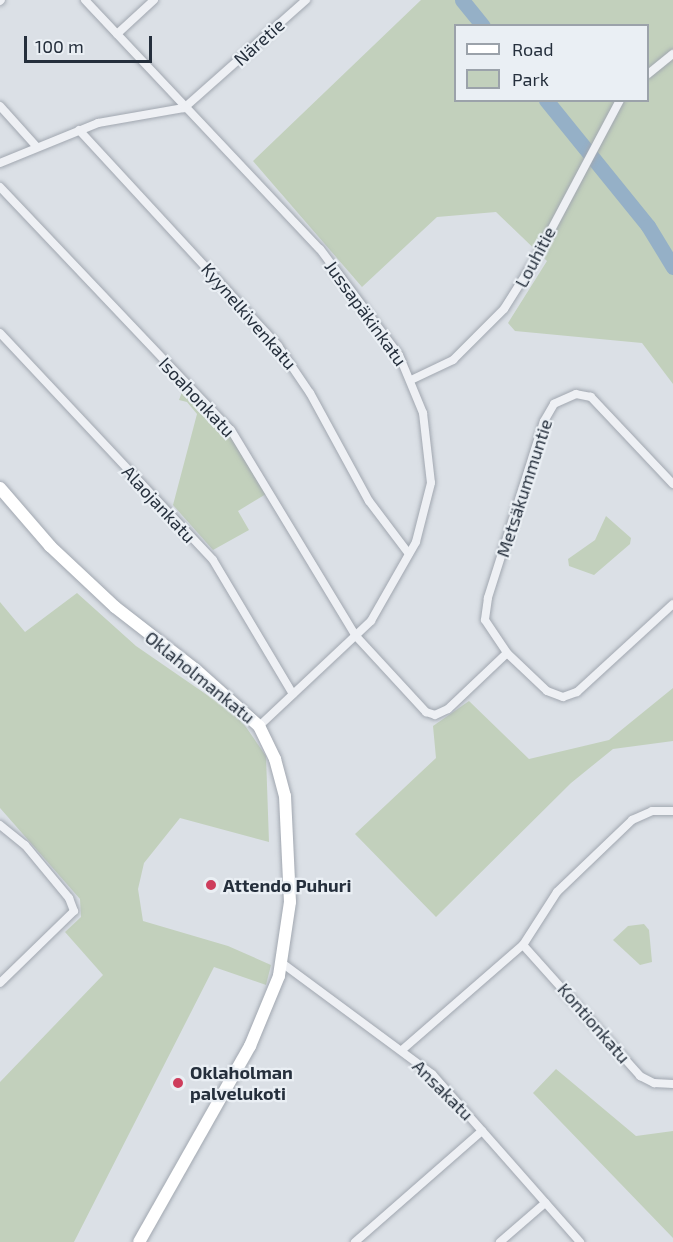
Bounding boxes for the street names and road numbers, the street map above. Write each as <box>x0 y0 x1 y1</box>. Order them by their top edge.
street label: Näretie <box>229 14 289 70</box>
street label: Louhitie <box>510 223 560 291</box>
street label: Jussapäkinkatu <box>320 256 412 370</box>
street label: Kyynelkivenkatu <box>197 258 301 374</box>
street label: Isoahonkatu <box>155 353 239 441</box>
street label: Metsäkummuntie <box>491 416 557 560</box>
street label: Alaojankatu <box>118 461 200 547</box>
street label: Oklaholmankatu <box>141 626 259 728</box>
street label: Kontionkatu <box>553 978 635 1068</box>
street label: Ansakatu <box>408 1055 478 1125</box>

